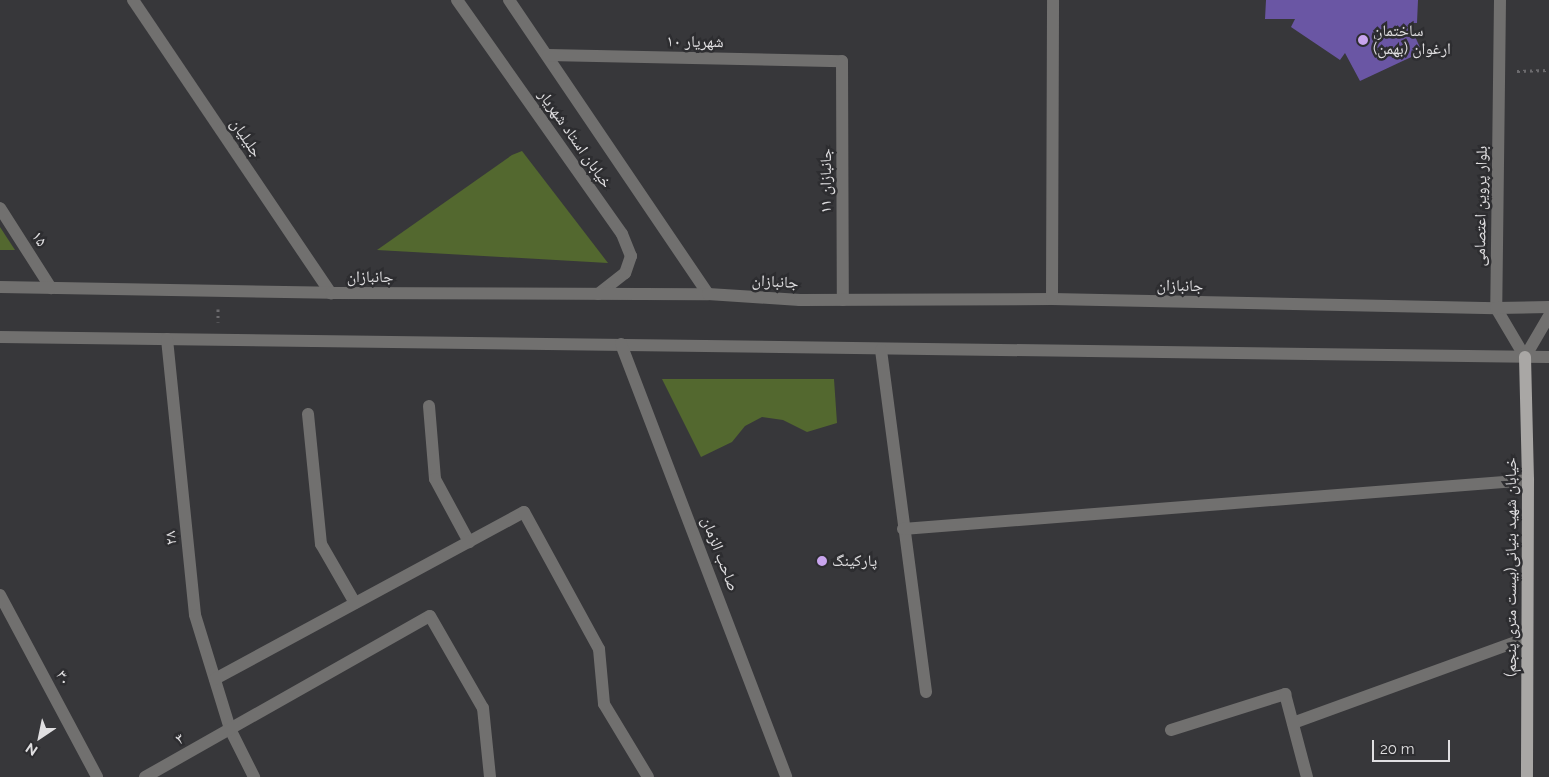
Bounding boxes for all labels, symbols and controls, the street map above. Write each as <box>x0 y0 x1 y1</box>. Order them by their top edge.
place label: ساختمان ارغوان (بهمن) <box>1373 21 1451 59</box>
street label: شهریار ۱۰ <box>666 32 724 52</box>
marker: ساختمان ارغوان (بهمن) <box>1357 34 1369 46</box>
street label: خیابان استاد شهریار <box>534 86 616 192</box>
street label: جلیلیان <box>226 115 266 161</box>
street label: بلوار پروین اعتصامی <box>1470 146 1492 266</box>
street label: ۱۱ جانبازان <box>816 148 836 214</box>
street label: ۱۵ <box>27 228 51 250</box>
street label: جانبازان <box>347 267 393 287</box>
street label: جانبازان <box>751 271 799 293</box>
street label: جانبازان <box>1156 276 1204 296</box>
street label: خیابان شهید بنیانی(بیست متری پنجم) <box>1501 457 1521 677</box>
street label: صاحب الزمان <box>697 514 743 594</box>
street label: ۲۸ <box>161 530 181 546</box>
place label: پارکینگ <box>832 551 877 571</box>
marker: پارکینگ <box>816 555 828 567</box>
street label: ۳۰ <box>51 667 75 689</box>
north arrow <box>15 712 65 762</box>
street label: ۳ <box>172 729 188 749</box>
scale bar <box>1374 730 1452 762</box>
text: N <box>23 740 41 759</box>
text: 20 m <box>1380 740 1415 758</box>

